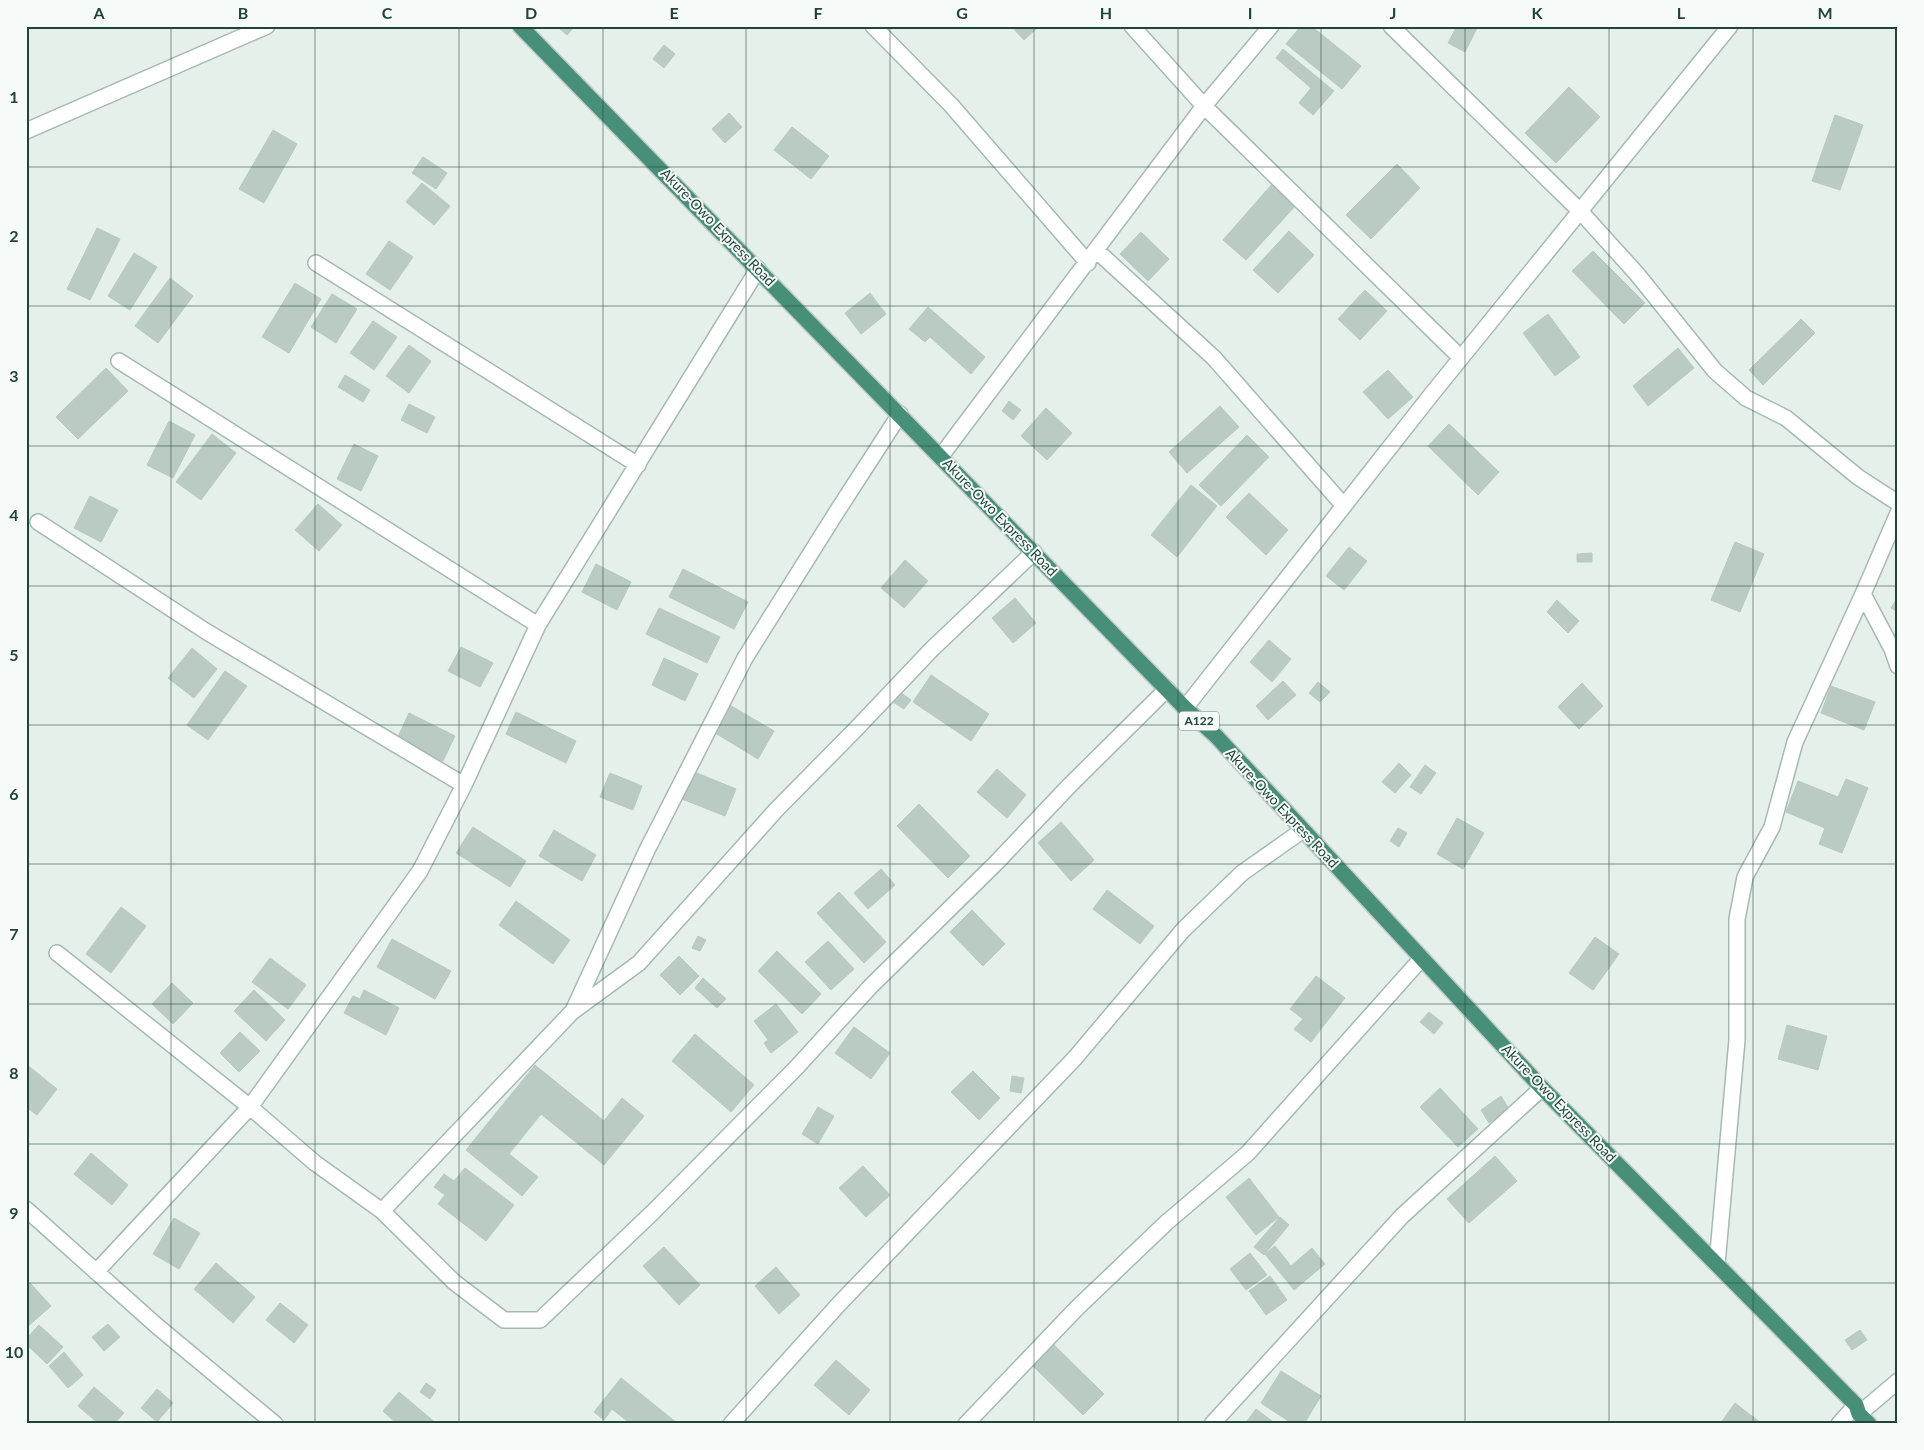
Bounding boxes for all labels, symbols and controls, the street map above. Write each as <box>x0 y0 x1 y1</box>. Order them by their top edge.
text: A <box>92 3 105 22</box>
text: B <box>238 3 248 22</box>
text: C <box>382 3 393 22</box>
text: D <box>525 3 537 22</box>
text: E <box>669 3 679 22</box>
text: F <box>813 3 823 22</box>
text: G <box>956 3 968 22</box>
text: H <box>1100 3 1112 22</box>
text: I <box>1248 3 1252 22</box>
text: J <box>1390 3 1396 22</box>
text: K <box>1532 3 1544 22</box>
text: L <box>1677 3 1686 22</box>
text: M <box>1817 3 1833 22</box>
text: 1 <box>9 87 19 106</box>
street label: Akure-Owo Express Road <box>658 164 779 289</box>
text: 2 <box>9 226 19 245</box>
text: 3 <box>9 366 19 385</box>
street label: Akure-Owo Express Road <box>940 454 1061 579</box>
text: 4 <box>9 505 19 524</box>
text: 5 <box>9 645 19 664</box>
road number: A122 <box>1179 711 1219 730</box>
street label: Akure-Owo Express Road <box>1223 744 1342 871</box>
text: 6 <box>9 784 19 803</box>
text: 7 <box>9 924 19 943</box>
street label: Akure-Owo Express Road <box>1499 1040 1620 1165</box>
text: 8 <box>9 1063 19 1082</box>
text: 9 <box>9 1203 19 1222</box>
text: 10 <box>5 1342 23 1361</box>

